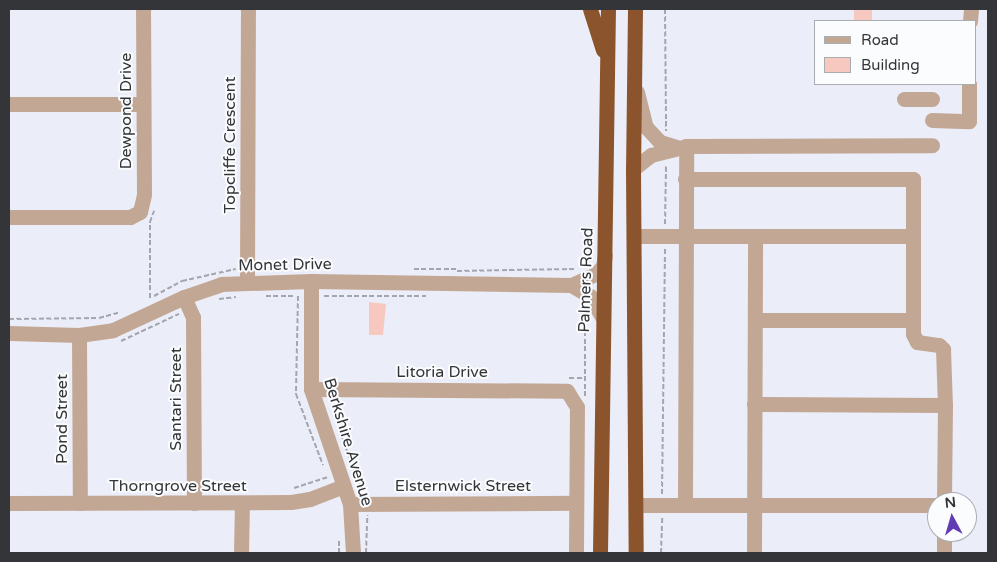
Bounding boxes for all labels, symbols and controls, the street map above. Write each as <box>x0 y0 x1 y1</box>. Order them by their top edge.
legend <box>814 20 977 85</box>
text: Road <box>861 31 899 49</box>
street label: Dewpond Drive <box>116 53 136 169</box>
text: Building <box>861 56 920 74</box>
street label: Topcliffe Crescent <box>220 77 240 213</box>
street label: Palmers Road <box>575 227 597 333</box>
street label: Monet Drive <box>238 255 332 275</box>
street label: Santari Street <box>166 347 186 451</box>
street label: Litoria Drive <box>396 362 488 382</box>
street label: Pond Street <box>52 374 72 464</box>
street label: Berkshire Avenue <box>319 376 377 508</box>
street label: Thorngrove Street <box>109 476 247 496</box>
street label: Elsternwick Street <box>395 476 531 496</box>
north arrow <box>927 492 977 542</box>
text: N <box>944 494 957 512</box>

